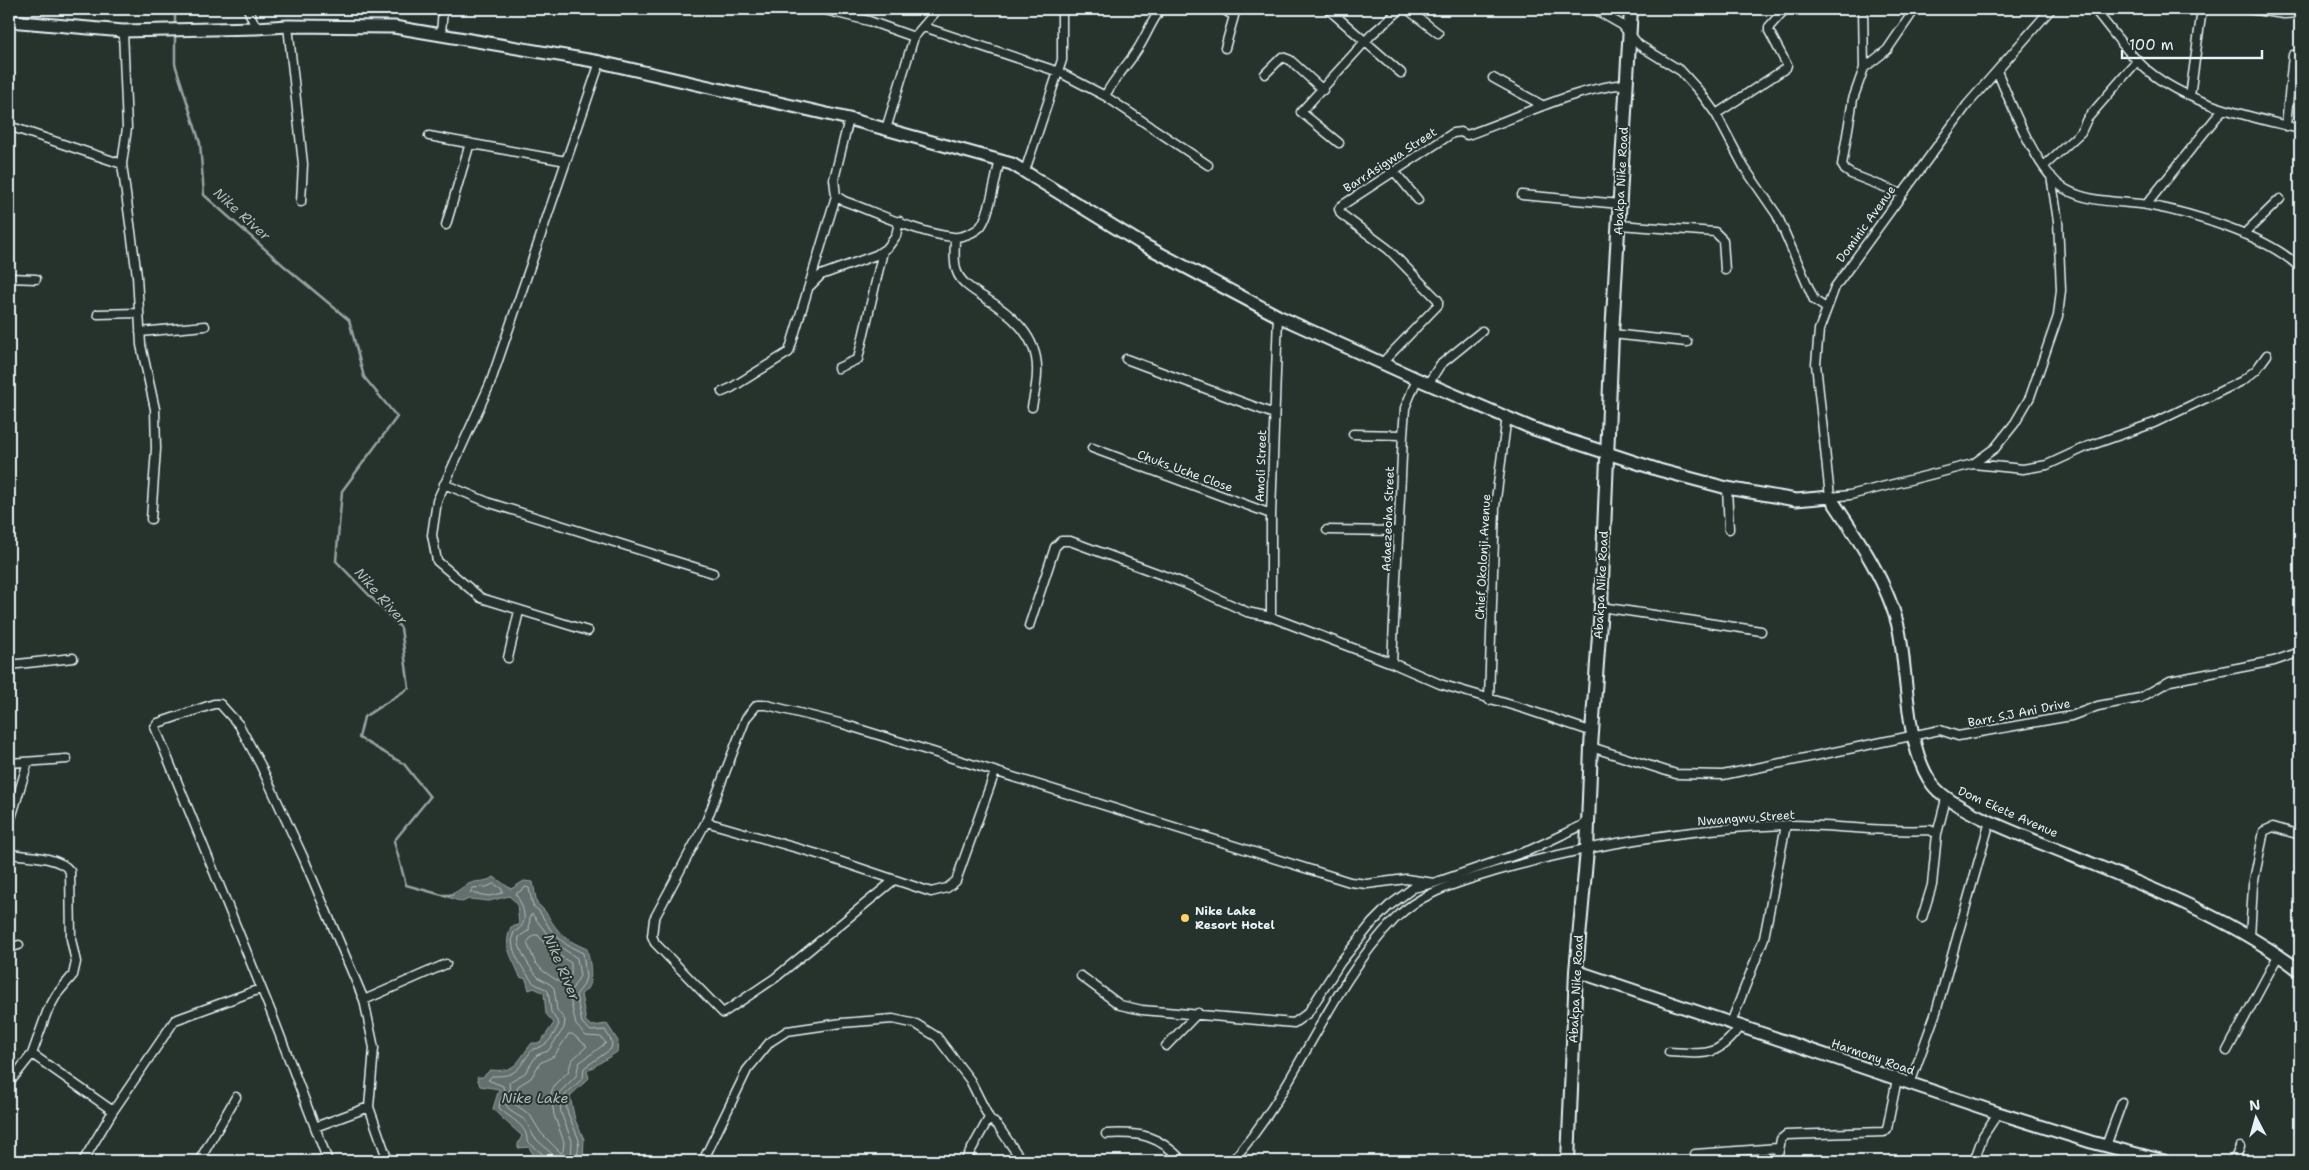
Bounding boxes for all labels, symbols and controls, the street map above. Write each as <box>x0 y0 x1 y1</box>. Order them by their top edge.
scale bar <box>2122 28 2262 60</box>
text: 100 m <box>2129 35 2174 55</box>
street label: Barr.Asigwa Street <box>1340 124 1440 196</box>
street label: Abakpa Nike Road <box>1610 126 1632 235</box>
street label: Dominic Avenue <box>1833 182 1899 266</box>
water label: Nike River <box>210 184 275 245</box>
street label: Amoli Street <box>1252 430 1270 502</box>
street label: Chuks Uche Close <box>1135 446 1235 496</box>
street label: Adaezeoha Street <box>1378 466 1398 572</box>
street label: Chief Okolonji Avenue <box>1472 493 1494 620</box>
street label: Abakpa Nike Road <box>1590 530 1612 639</box>
water label: Nike River <box>351 564 412 629</box>
street label: Barr. S.J Ani Drive <box>1966 695 2072 731</box>
street label: Dom Ekete Avenue <box>1955 783 2061 841</box>
street label: Nwangwu Street <box>1697 807 1795 829</box>
place label: Nike Lake Resort Hotel <box>1195 903 1275 933</box>
marker: Nike Lake Resort Hotel <box>1179 912 1191 924</box>
water label: Nike River <box>540 931 584 1003</box>
street label: Abakpa Nike Road <box>1565 934 1587 1043</box>
street label: Harmony Road <box>1829 1035 1917 1079</box>
water label: Nike Lake <box>502 1089 569 1107</box>
north arrow <box>2232 1092 2282 1142</box>
text: N <box>2248 1096 2261 1115</box>

